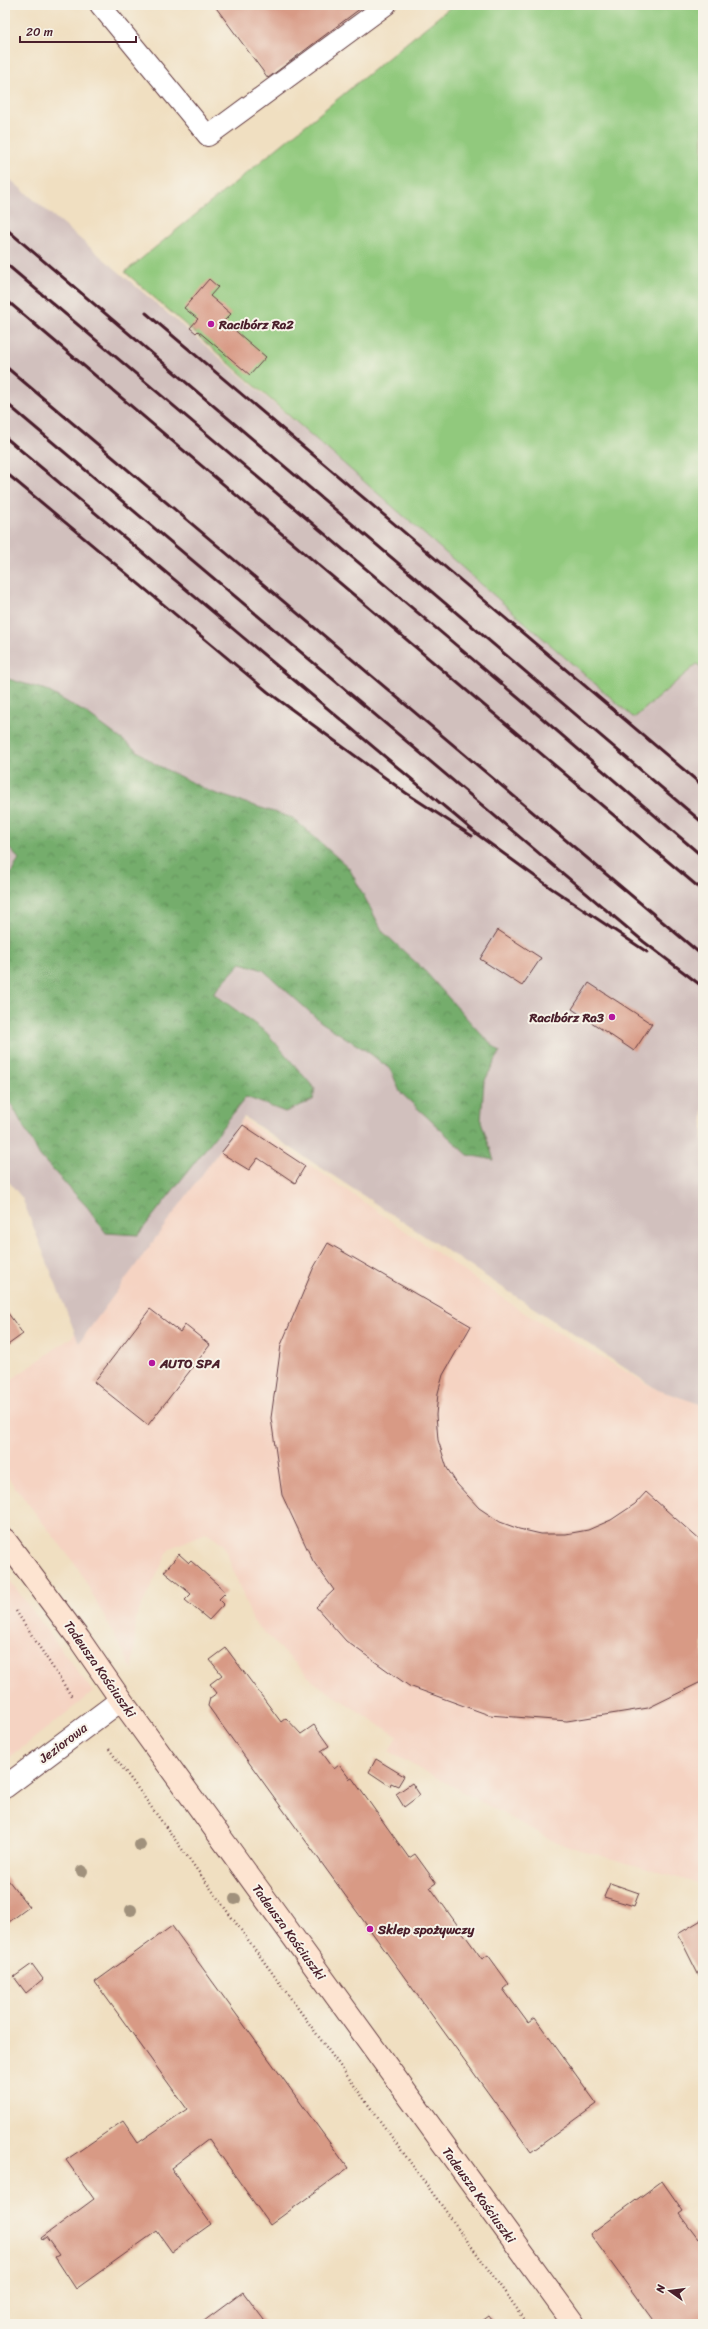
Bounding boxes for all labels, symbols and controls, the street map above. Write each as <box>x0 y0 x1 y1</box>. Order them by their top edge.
scale bar <box>20 18 136 44</box>
text: 20 m <box>26 21 53 43</box>
place label: Racibórz Ra2 <box>218 313 294 336</box>
marker: Racibórz Ra2 <box>206 319 216 329</box>
place label: Racibórz Ra3 <box>529 1006 605 1029</box>
marker: Racibórz Ra3 <box>607 1012 617 1022</box>
place label: AUTO SPA <box>159 1352 220 1375</box>
marker: AUTO SPA <box>147 1358 157 1368</box>
street label: Tadeusza Kościuszki <box>58 1615 143 1723</box>
street label: Jeziorowa <box>33 1717 93 1770</box>
street label: Tadeusza Kościuszki <box>246 1879 332 1985</box>
place label: Sklep spożywczy <box>377 1918 476 1941</box>
marker: Sklep spożywczy <box>365 1924 375 1934</box>
street label: Tadeusza Kościuszki <box>436 2142 522 2248</box>
north arrow <box>650 2271 690 2311</box>
text: N <box>650 2282 671 2296</box>

